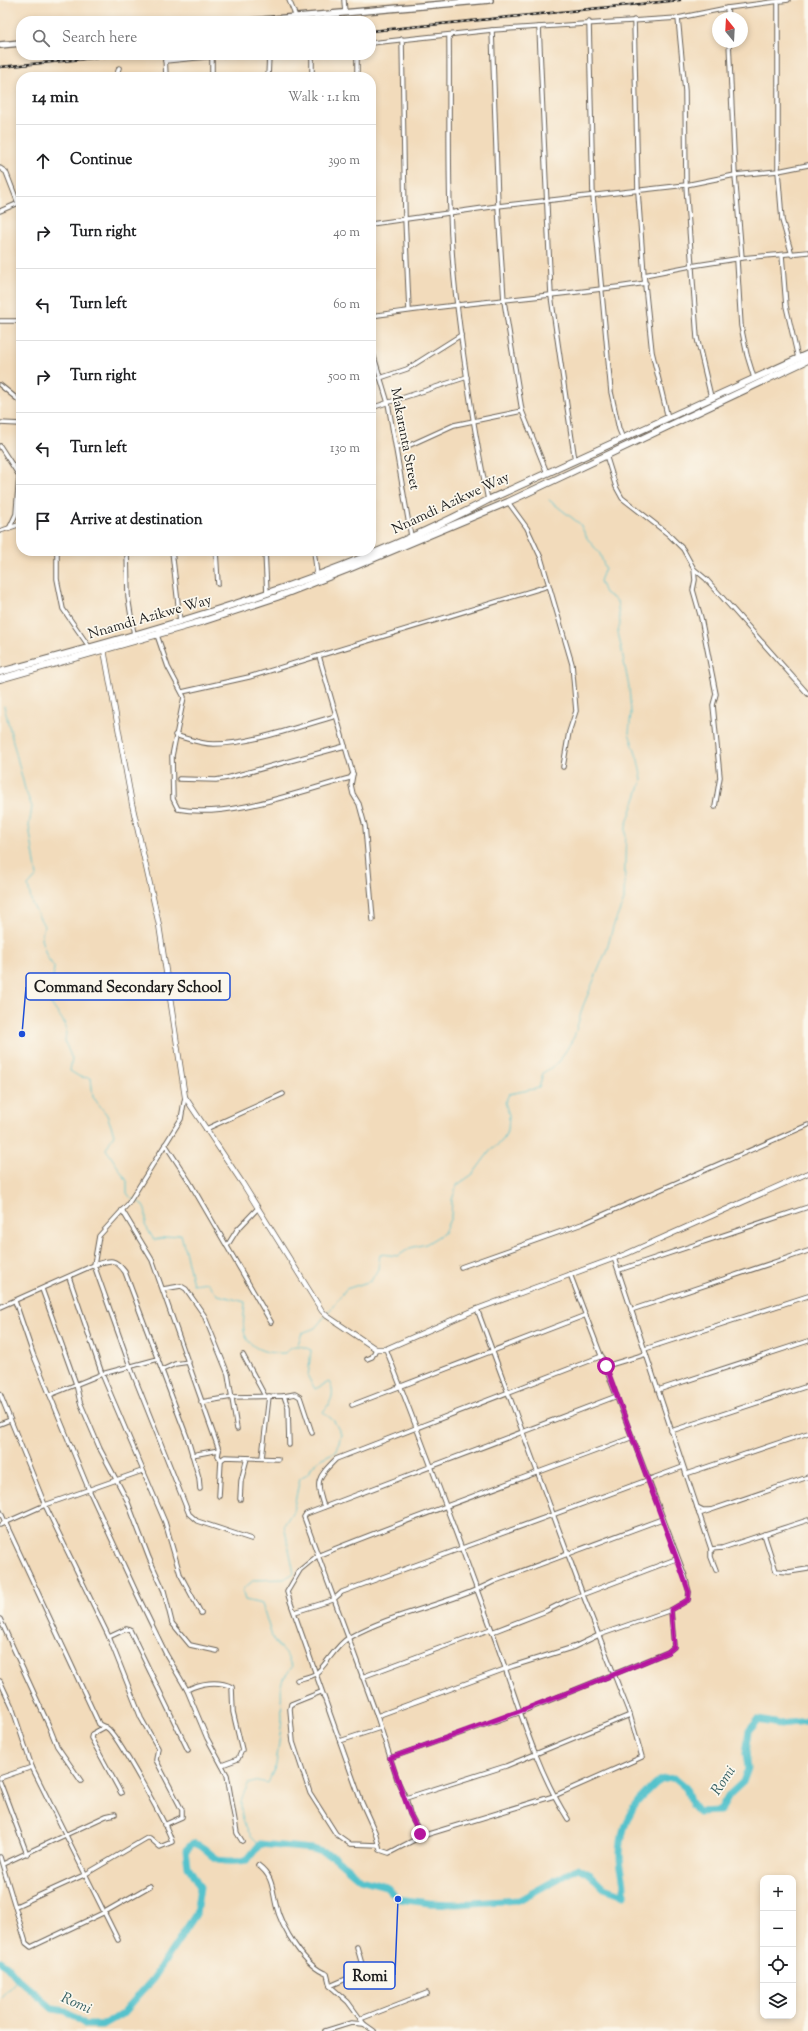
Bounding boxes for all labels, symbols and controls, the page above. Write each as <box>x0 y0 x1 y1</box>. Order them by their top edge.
north arrow <box>712 12 748 48</box>
search box <box>16 16 376 60</box>
icon: search <box>30 27 52 49</box>
text: Search here <box>62 28 137 49</box>
text: 14 min <box>32 86 79 110</box>
text: Walk · 1.1 km <box>288 89 360 107</box>
icon: ahead <box>32 150 54 172</box>
text: Continue <box>70 150 132 171</box>
text: 390 m <box>328 152 360 170</box>
icon: right <box>32 222 54 244</box>
text: Turn right <box>70 222 136 243</box>
text: 40 m <box>333 224 360 242</box>
icon: left <box>32 294 54 316</box>
text: Turn left <box>70 294 127 315</box>
text: 60 m <box>333 296 360 314</box>
icon: right <box>32 366 54 388</box>
text: Turn right <box>70 366 136 387</box>
text: 500 m <box>328 368 360 386</box>
street label: Makaranta Street <box>384 386 424 492</box>
icon: left <box>32 438 54 460</box>
text: Turn left <box>70 438 127 459</box>
text: 130 m <box>330 440 360 458</box>
street label: Nnamdi Azikwe Way <box>389 468 513 540</box>
icon: arrive <box>32 510 54 532</box>
text: Arrive at destination <box>70 510 203 531</box>
street label: Nnamdi Azikwe Way <box>86 591 214 645</box>
callout: Command Secondary School <box>26 973 230 1000</box>
text: Command Secondary School <box>34 978 223 999</box>
route start <box>597 1357 615 1375</box>
water label: Romi <box>707 1762 742 1800</box>
route end <box>411 1825 429 1843</box>
map controls <box>760 1875 796 2019</box>
button: + <box>760 1875 796 1911</box>
button: − <box>760 1911 796 1947</box>
button: locate <box>760 1947 796 1983</box>
callout: Romi <box>344 1962 395 1989</box>
text: Romi <box>352 1967 388 1988</box>
button: layers <box>760 1983 796 2019</box>
water label: Romi <box>57 1988 95 2020</box>

